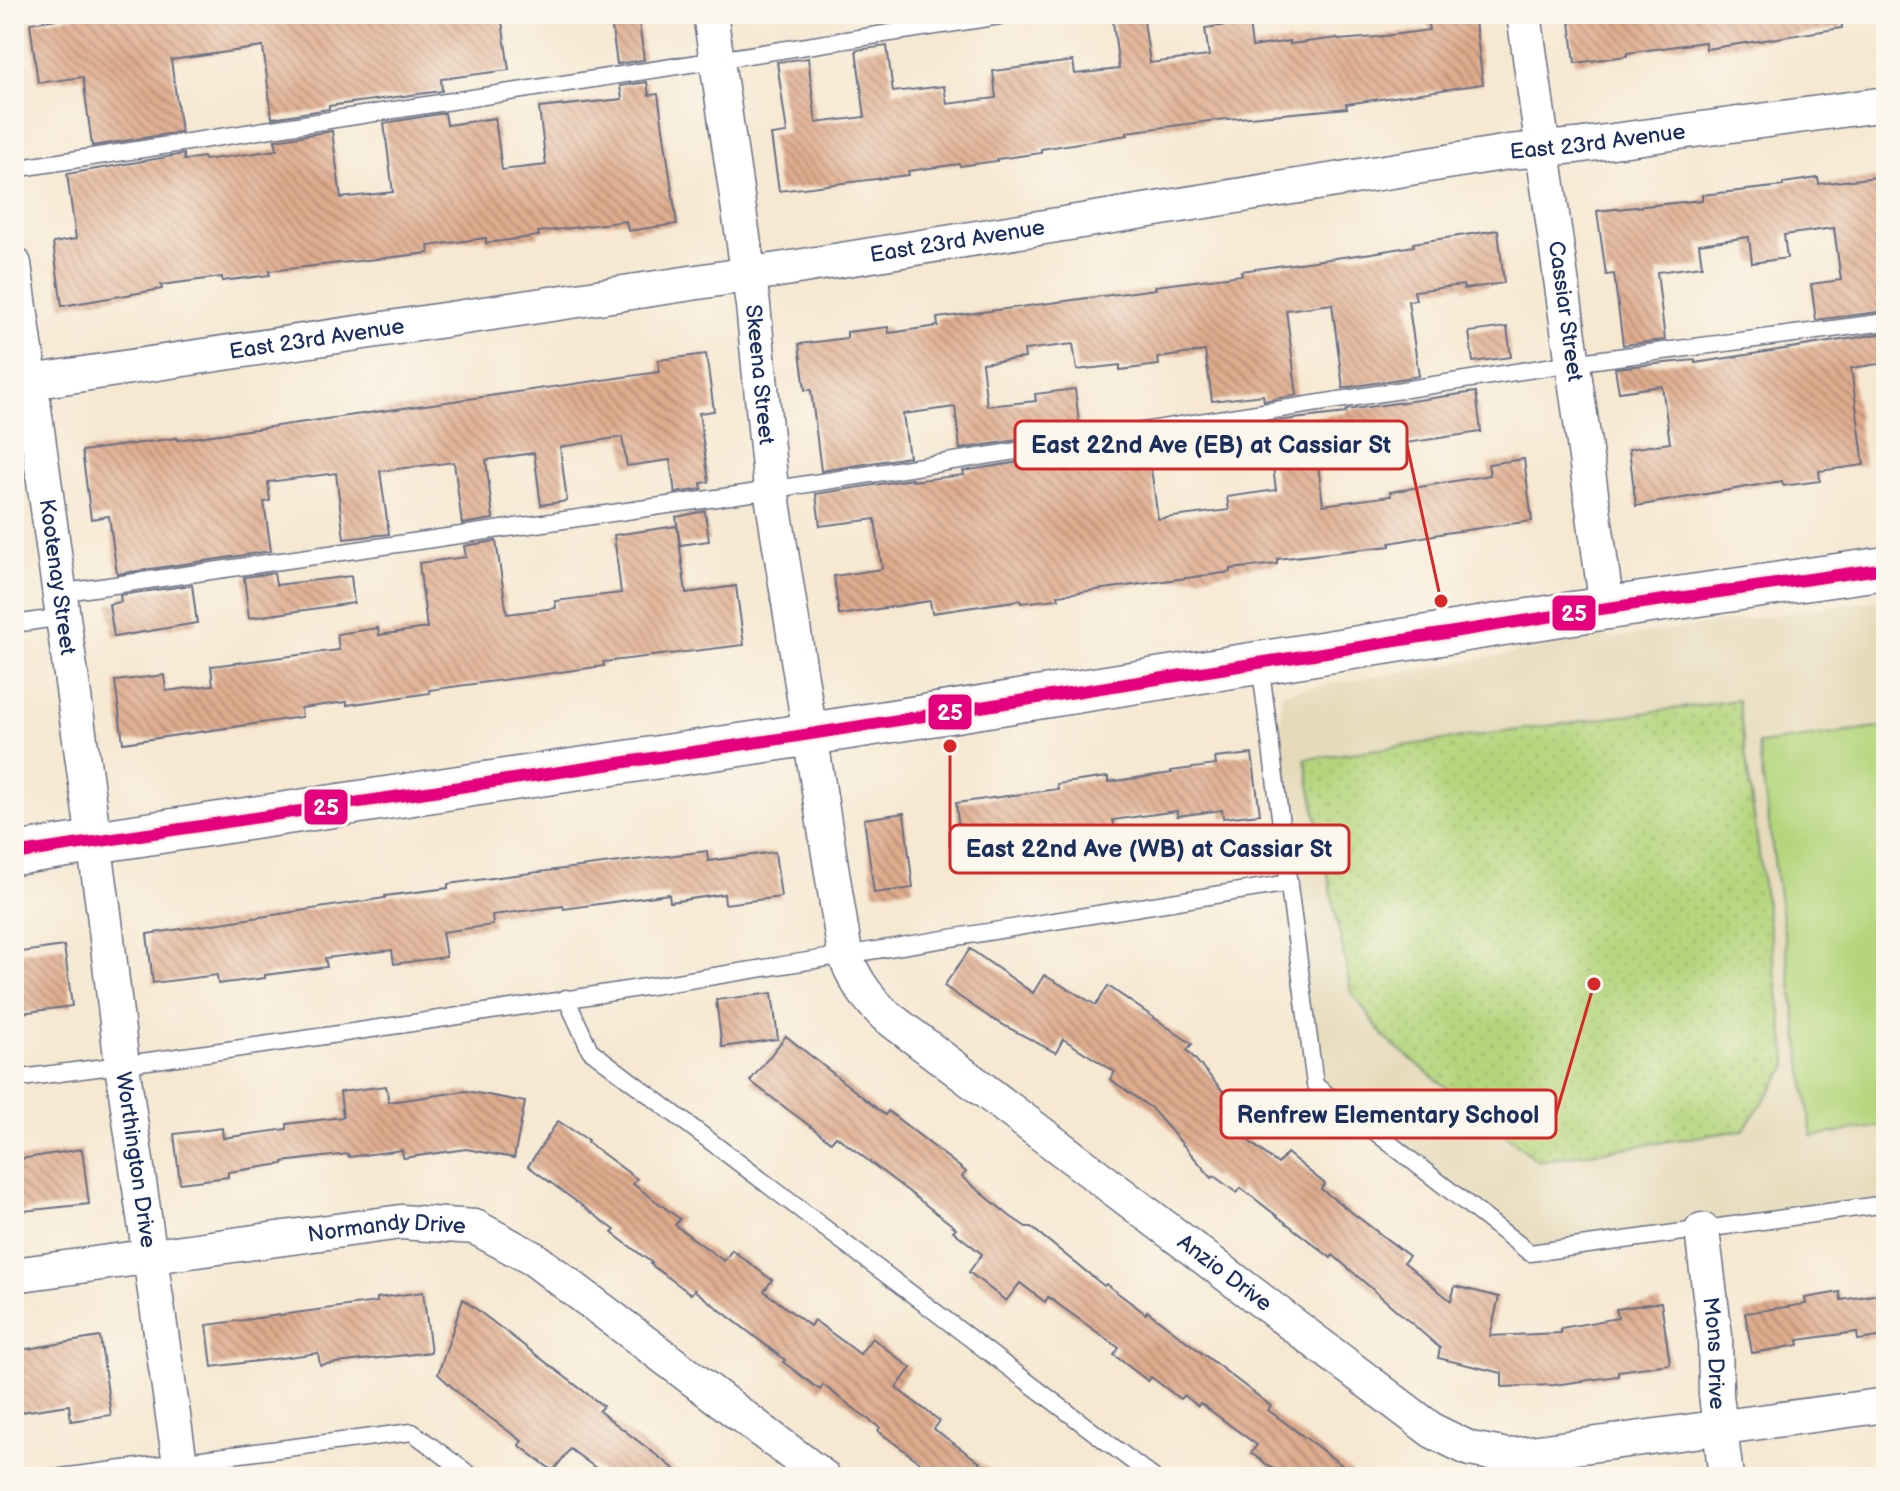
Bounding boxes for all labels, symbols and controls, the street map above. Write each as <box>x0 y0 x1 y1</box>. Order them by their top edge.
street label: East 23rd Avenue <box>1509 118 1687 165</box>
street label: East 23rd Avenue <box>868 214 1047 269</box>
street label: Cassiar Street <box>1542 239 1589 383</box>
street label: Skeena Street <box>740 303 780 446</box>
street label: East 23rd Avenue <box>227 313 406 365</box>
callout: East 22nd Ave (EB) at Cassiar St <box>1015 421 1407 469</box>
text: East 22nd Ave (EB) at Cassiar St <box>1031 431 1391 460</box>
street label: Kootenay Street <box>33 497 82 657</box>
line badge: 25 <box>1551 594 1597 632</box>
text: 25 <box>1561 601 1587 628</box>
line badge: 25 <box>927 693 973 731</box>
text: 25 <box>937 700 963 727</box>
line badge: 25 <box>303 788 349 826</box>
text: 25 <box>313 795 339 822</box>
callout: East 22nd Ave (WB) at Cassiar St <box>950 825 1349 873</box>
text: East 22nd Ave (WB) at Cassiar St <box>966 835 1332 864</box>
street label: Worthington Drive <box>110 1070 162 1249</box>
callout: Renfrew Elementary School <box>1221 1090 1556 1138</box>
text: Renfrew Elementary School <box>1237 1101 1539 1130</box>
street label: Normandy Drive <box>306 1208 467 1248</box>
street label: Anzio Drive <box>1172 1228 1277 1317</box>
street label: Mons Drive <box>1697 1296 1731 1411</box>

